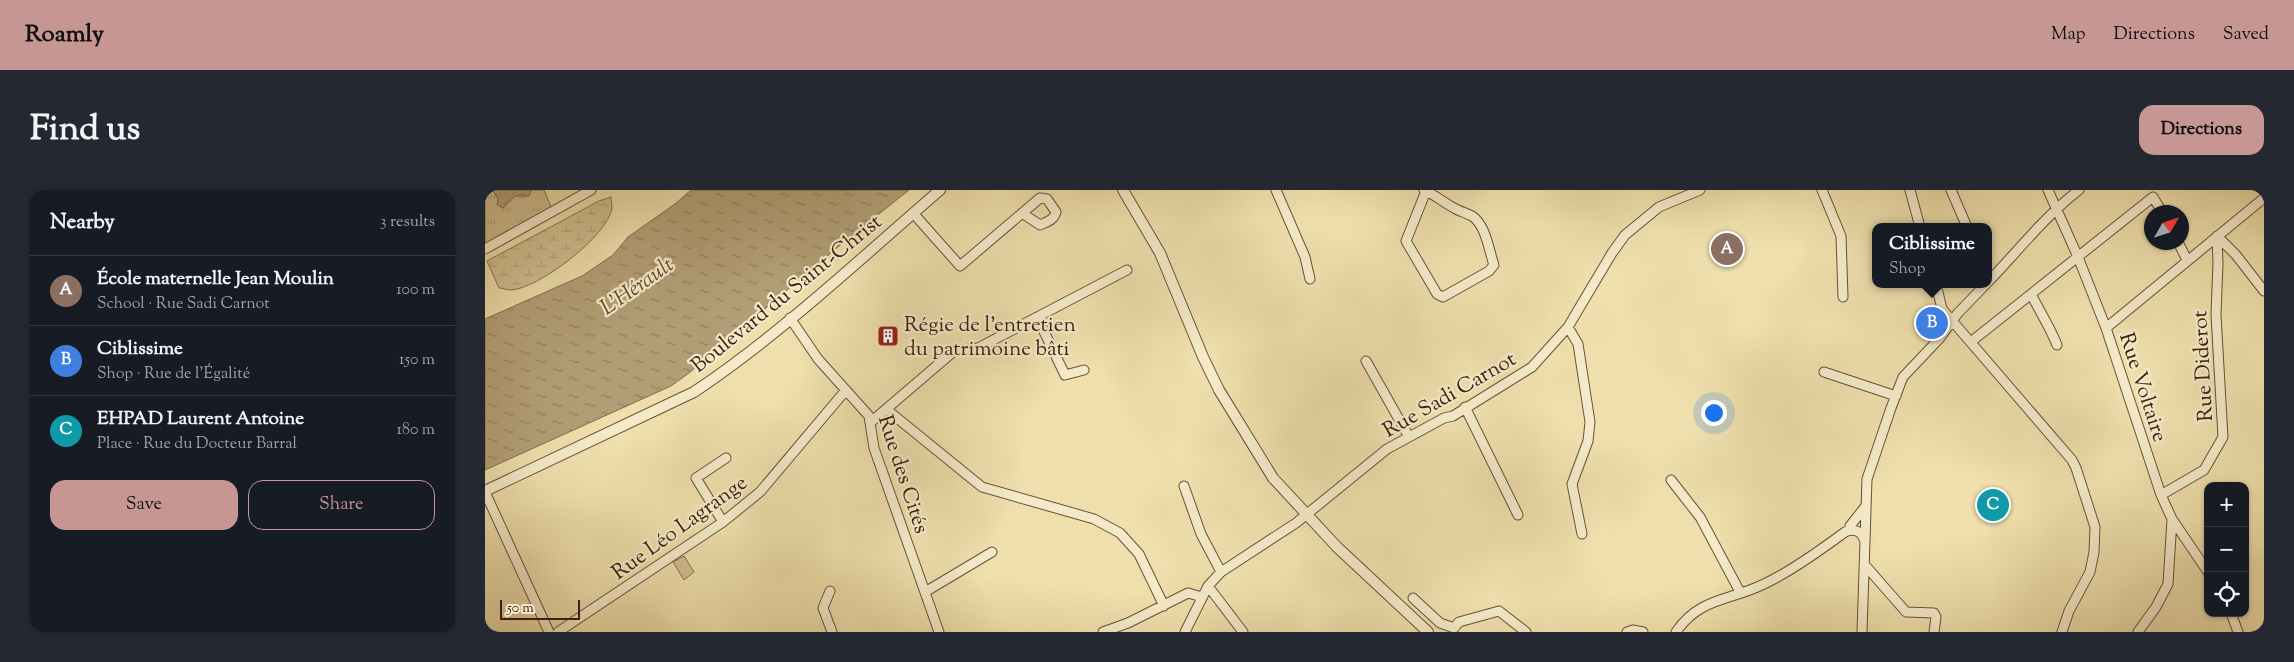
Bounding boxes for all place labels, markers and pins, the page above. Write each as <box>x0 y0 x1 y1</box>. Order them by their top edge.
pin: A <box>1711 230 1743 268</box>
pin: B <box>1916 304 1948 342</box>
place label: Régie de l’entretien du patrimoine bâti <box>904 311 1076 365</box>
building icon: Régie de l’entretien du patrimoine bâti <box>876 324 900 348</box>
pin: C <box>1977 486 2009 524</box>

